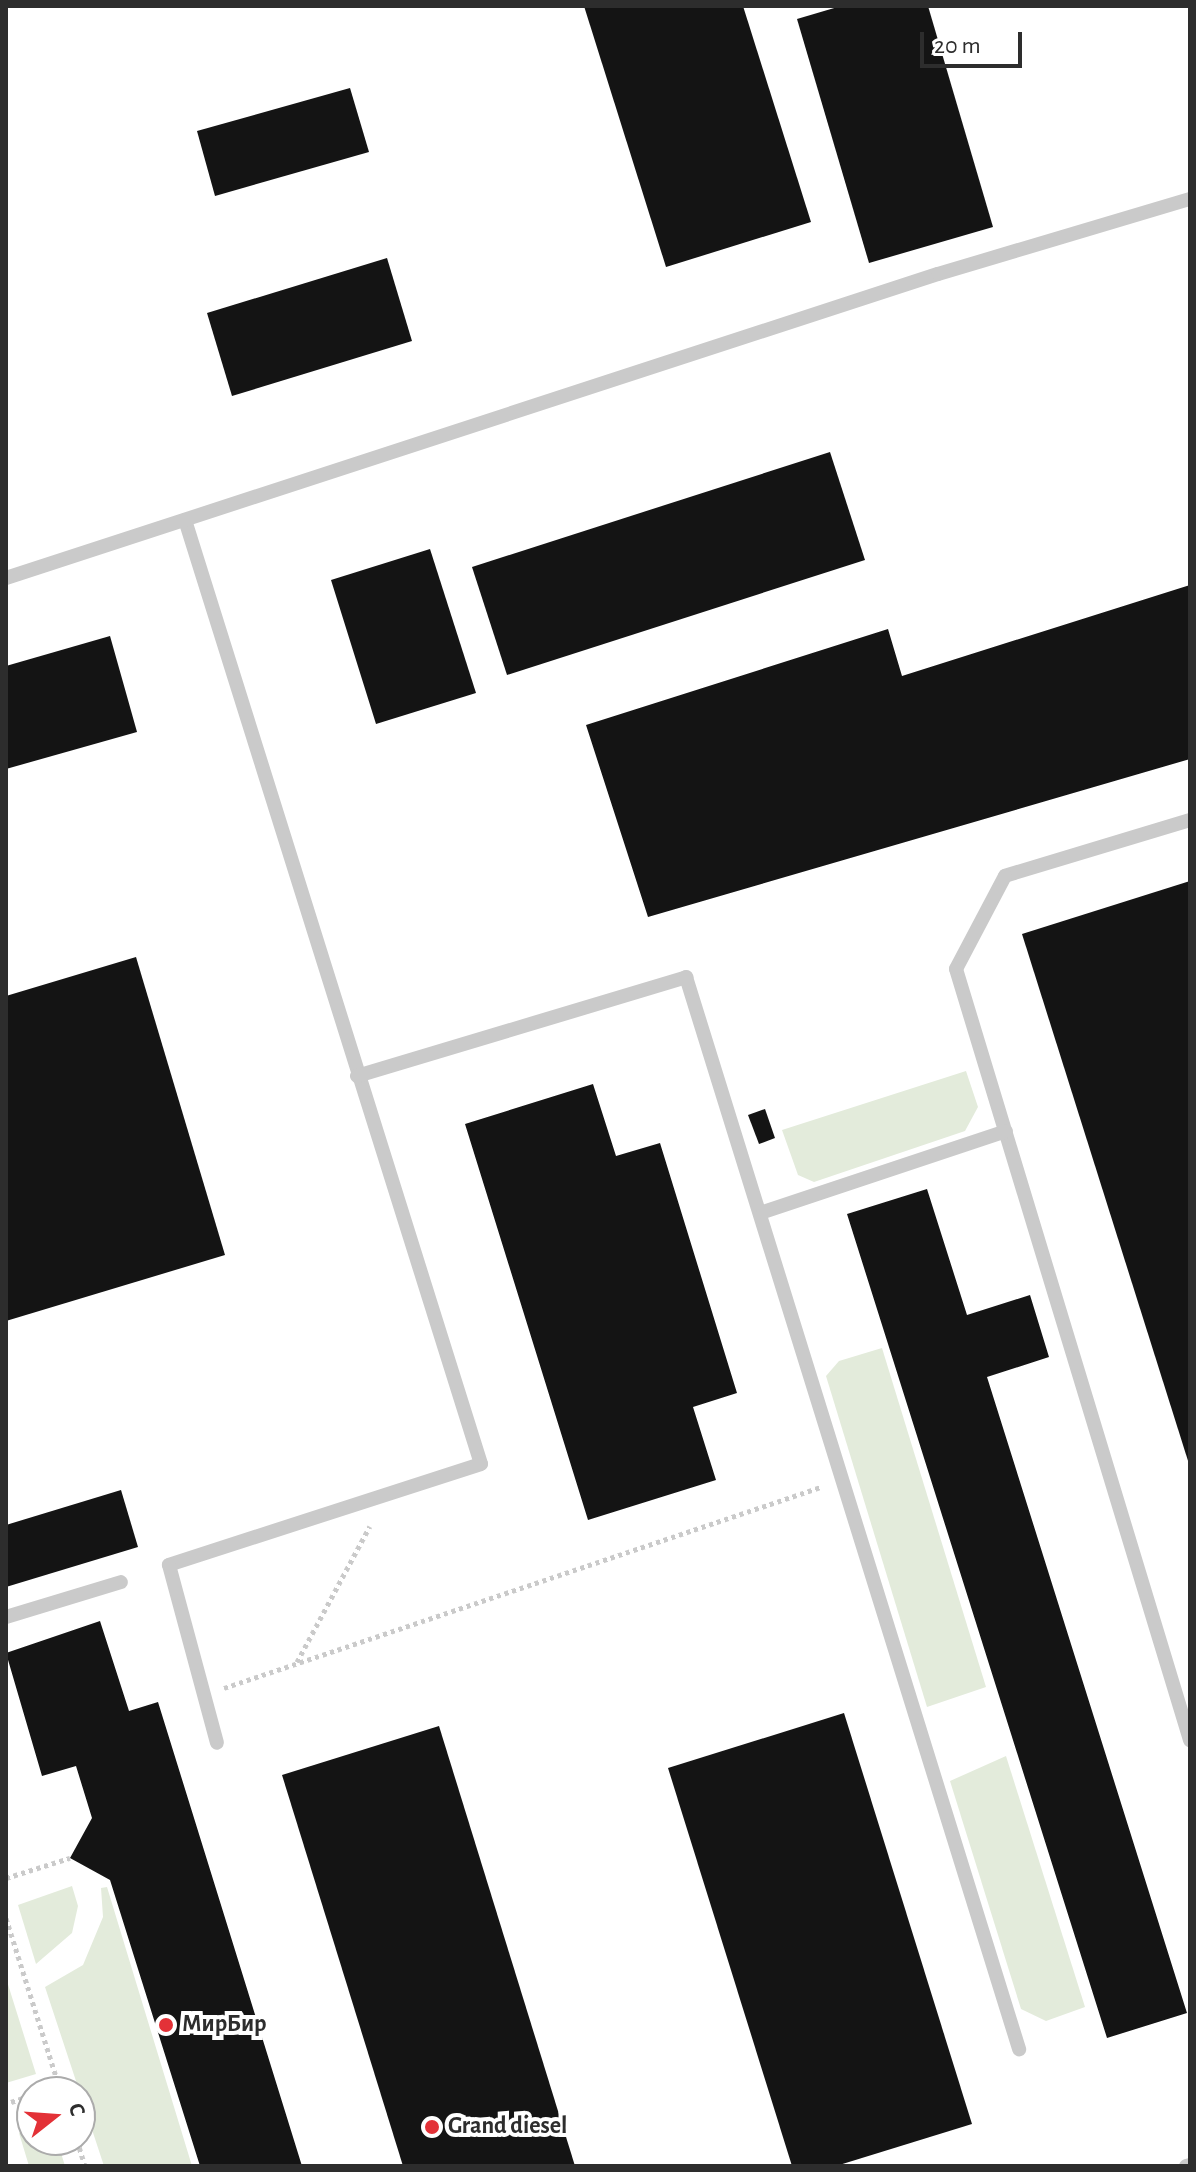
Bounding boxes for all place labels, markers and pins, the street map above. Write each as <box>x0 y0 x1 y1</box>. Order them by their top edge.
place label: МирБир <box>182 2011 267 2039</box>
marker: МирБир <box>157 2016 175 2034</box>
place label: Grand diesel <box>448 2113 567 2141</box>
marker: Grand diesel <box>423 2118 441 2136</box>

